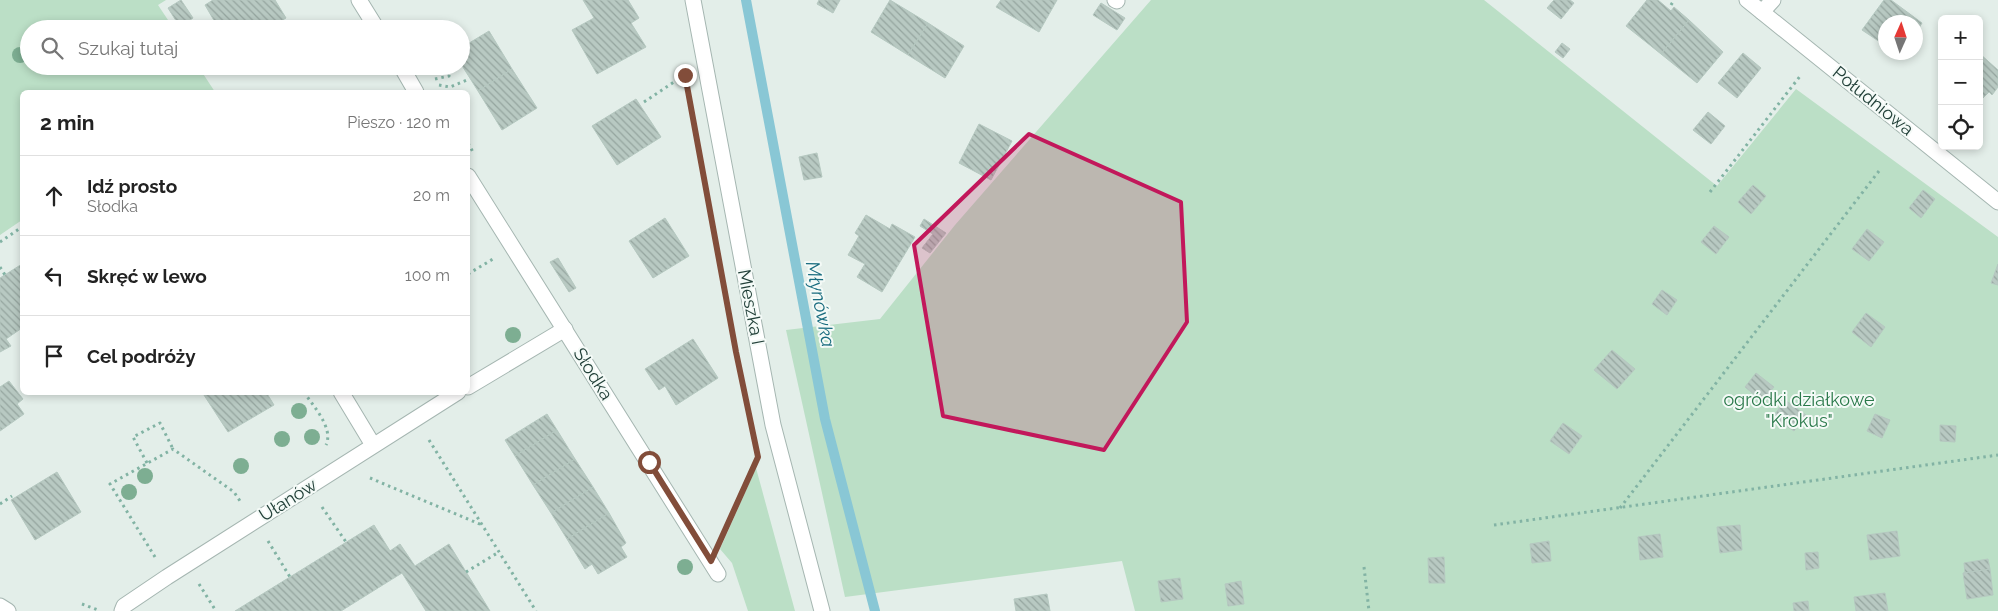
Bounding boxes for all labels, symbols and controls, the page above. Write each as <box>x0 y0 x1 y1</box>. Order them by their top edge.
north arrow <box>1878 15 1923 60</box>
map controls <box>1938 15 1983 150</box>
button: + <box>1938 15 1983 60</box>
search box <box>20 20 470 75</box>
icon: search <box>38 34 66 62</box>
text: Szukaj tutaj <box>78 37 178 59</box>
button: − <box>1938 60 1983 105</box>
street label: Południowa <box>1829 62 1918 140</box>
route end <box>674 64 697 87</box>
button: locate <box>1938 105 1983 150</box>
text: 2 min <box>40 110 94 135</box>
text: Pieszo · 120 m <box>347 113 450 132</box>
text: Idź prosto <box>87 175 177 197</box>
icon: ahead <box>40 182 68 210</box>
text: 20 m <box>413 186 450 205</box>
text: Słodka <box>87 197 138 216</box>
water label: Młynówka <box>802 259 840 349</box>
icon: left <box>40 262 68 290</box>
text: Skręć w lewo <box>87 265 207 287</box>
text: 100 m <box>405 266 450 285</box>
street label: Mieszka I <box>734 267 769 346</box>
icon: arrive <box>40 342 68 370</box>
street label: Słodka <box>569 344 618 404</box>
text: Cel podróży <box>87 345 196 367</box>
park label: ogródki działkowe "Krokus" <box>1723 389 1875 431</box>
route start <box>638 451 661 474</box>
street label: Ułanów <box>255 474 321 525</box>

